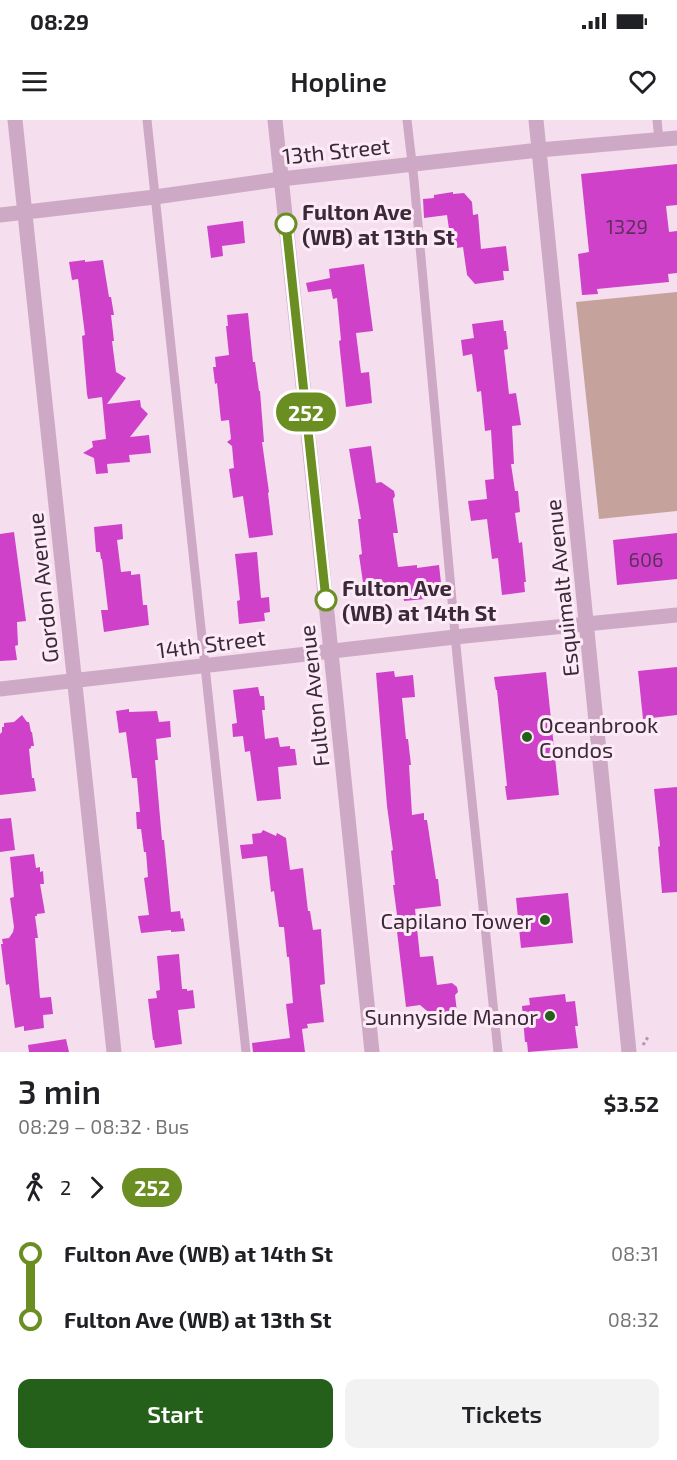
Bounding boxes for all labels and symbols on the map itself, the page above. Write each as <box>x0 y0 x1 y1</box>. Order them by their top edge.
street label: 13th Street <box>281 131 391 169</box>
place label: Fulton Ave (WB) at 13th St <box>302 198 455 249</box>
marker: Fulton Ave (WB) at 13th St <box>275 213 297 235</box>
house number: 1329 <box>606 214 648 238</box>
line badge: 252 <box>272 392 340 432</box>
street label: Esquimalt Avenue <box>539 498 583 678</box>
street label: Gordon Avenue <box>21 512 63 664</box>
house number: 606 <box>629 547 663 571</box>
place label: Fulton Ave (WB) at 14th St <box>342 574 496 625</box>
marker: Fulton Ave (WB) at 14th St <box>315 589 337 611</box>
street label: 14th Street <box>155 623 267 663</box>
street label: Fulton Avenue <box>293 624 333 768</box>
place label: Oceanbrook Condos <box>539 711 658 762</box>
marker: Oceanbrook Condos <box>520 730 534 744</box>
place label: Capilano Tower <box>380 907 533 933</box>
marker: Capilano Tower <box>538 913 552 927</box>
place label: Sunnyside Manor <box>364 1003 538 1029</box>
marker: Sunnyside Manor <box>543 1009 557 1023</box>

